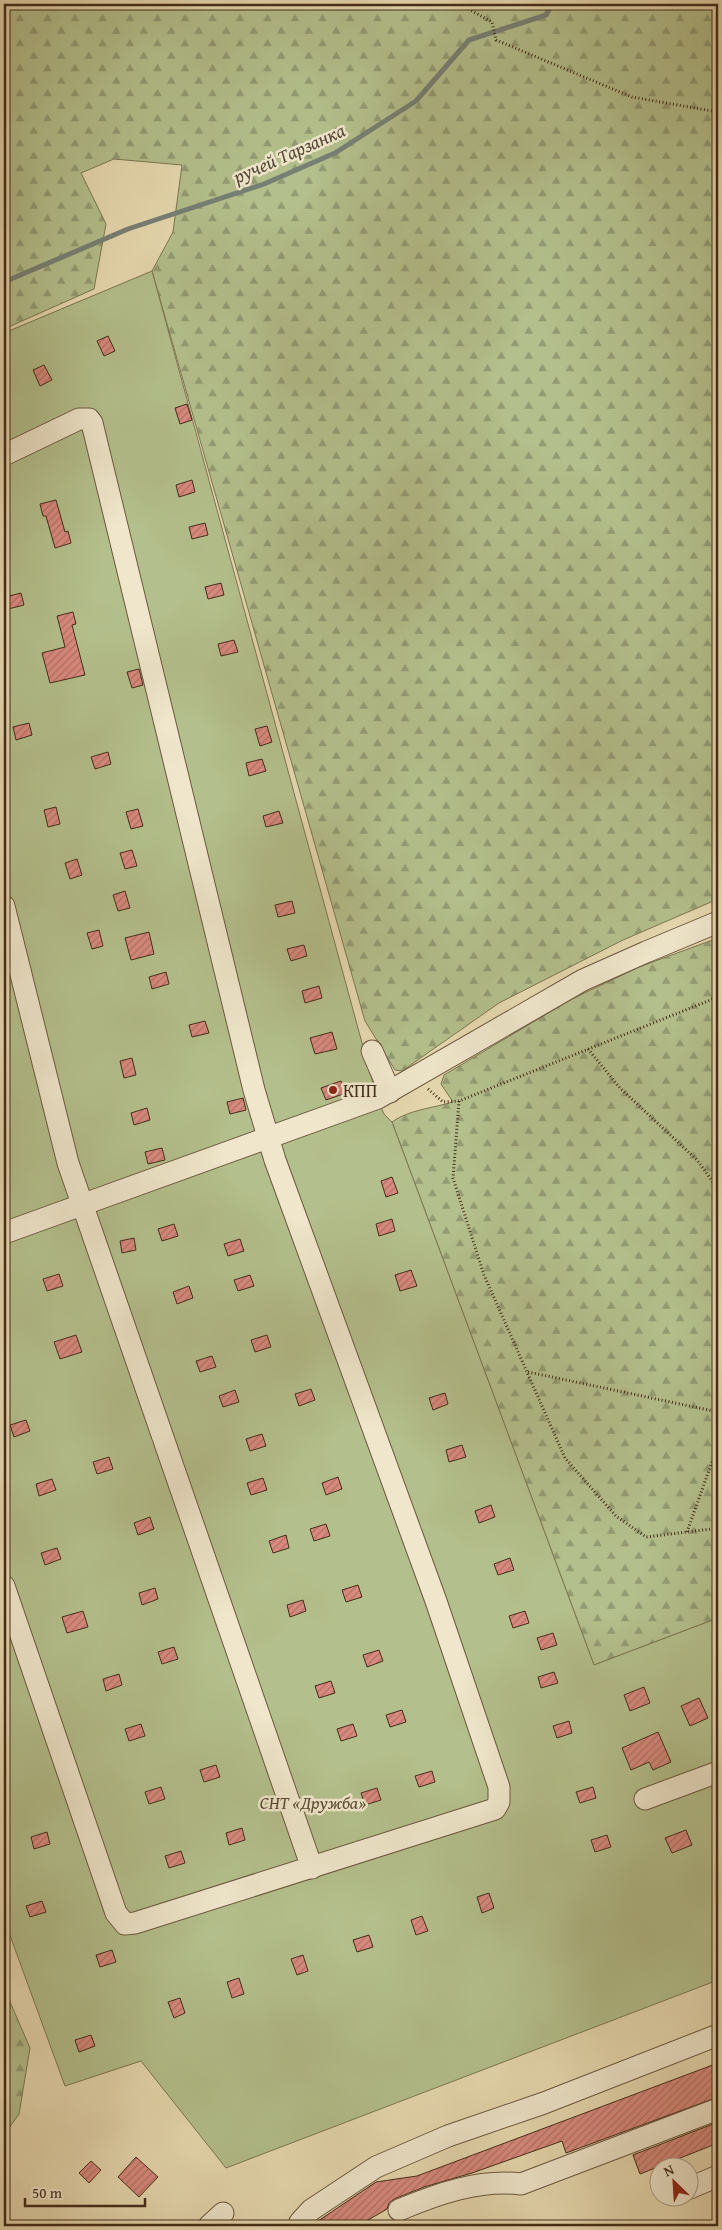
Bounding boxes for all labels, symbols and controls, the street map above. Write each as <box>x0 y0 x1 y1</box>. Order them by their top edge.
water label: ручей Тарзанка <box>228 116 350 191</box>
place label: КПП <box>343 1077 378 1104</box>
marker: КПП <box>327 1084 339 1096</box>
park label: СНТ «Дружба» <box>260 1789 366 1816</box>
north arrow <box>650 2158 700 2208</box>
text: N <box>660 2159 678 2181</box>
scale bar <box>25 2175 145 2207</box>
text: 50 m <box>32 2182 63 2203</box>

